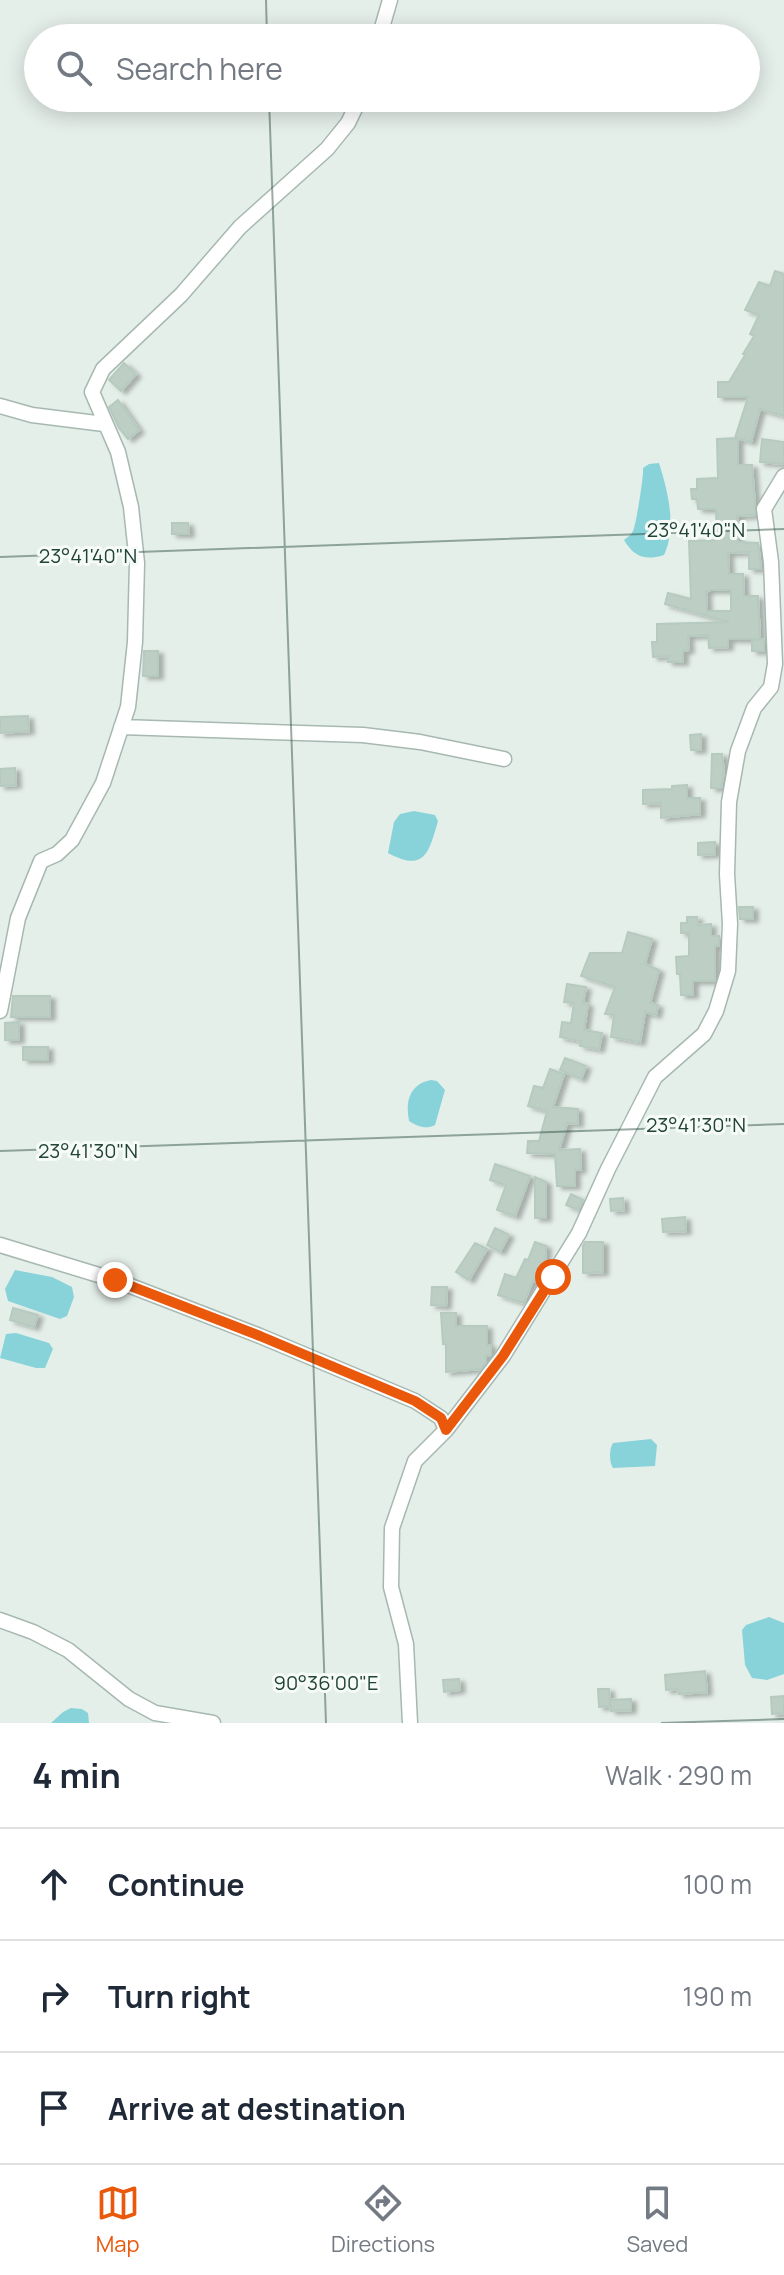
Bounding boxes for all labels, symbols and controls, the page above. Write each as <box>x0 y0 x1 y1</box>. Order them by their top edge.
search box <box>24 24 760 112</box>
icon: search <box>52 46 96 90</box>
text: Search here <box>116 48 283 89</box>
text: 23°41'40"N <box>647 516 745 543</box>
text: 23°41'40"N <box>39 542 137 569</box>
text: 23°41'30"N <box>646 1111 746 1138</box>
text: 23°41'30"N <box>38 1137 138 1164</box>
route start <box>535 1259 571 1295</box>
route end <box>97 1262 133 1298</box>
text: 90°36'00"E <box>274 1669 379 1696</box>
text: 4 min <box>32 1752 121 1798</box>
text: Walk · 290 m <box>605 1757 752 1793</box>
icon: ahead <box>32 1862 76 1906</box>
text: Continue <box>108 1864 244 1905</box>
text: 100 m <box>683 1866 752 1902</box>
icon: right <box>32 1974 76 2018</box>
text: Turn right <box>108 1976 251 2017</box>
text: 190 m <box>683 1978 752 2014</box>
icon: arrive <box>32 2086 76 2130</box>
text: Arrive at destination <box>108 2088 406 2129</box>
tab: Map <box>96 2181 140 2259</box>
tab: Directions <box>331 2181 435 2259</box>
tab: Saved <box>626 2181 688 2259</box>

